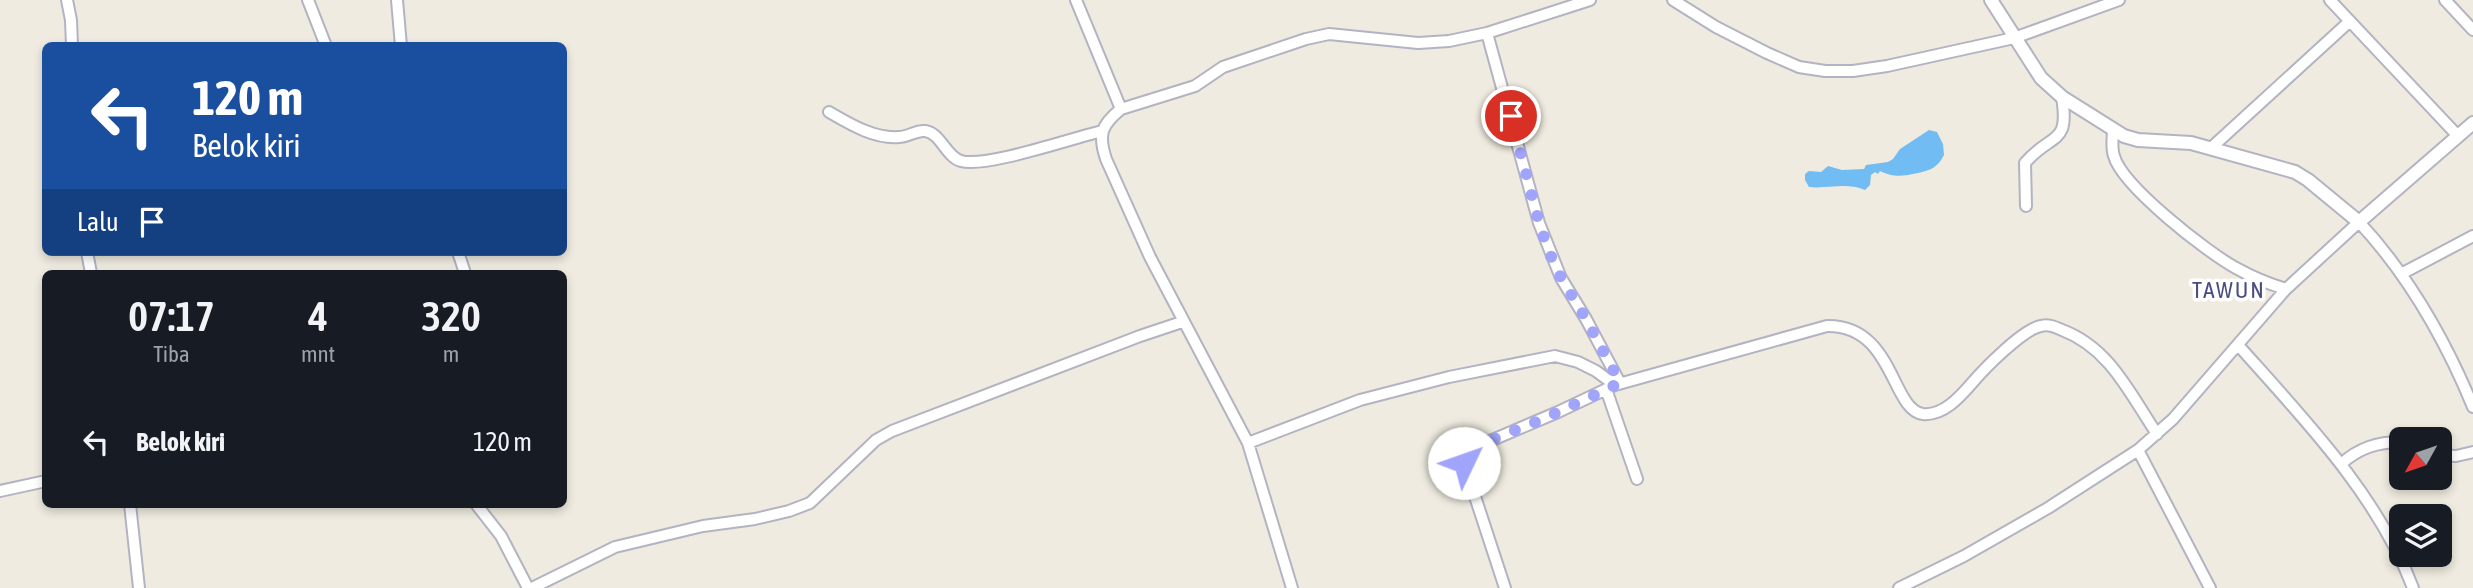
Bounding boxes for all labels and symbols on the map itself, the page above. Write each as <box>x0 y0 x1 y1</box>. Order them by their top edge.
pin <box>1481 86 1541 146</box>
district label: TAWUN <box>2192 277 2266 303</box>
position arrow <box>1427 426 1501 500</box>
north arrow <box>2389 427 2452 490</box>

